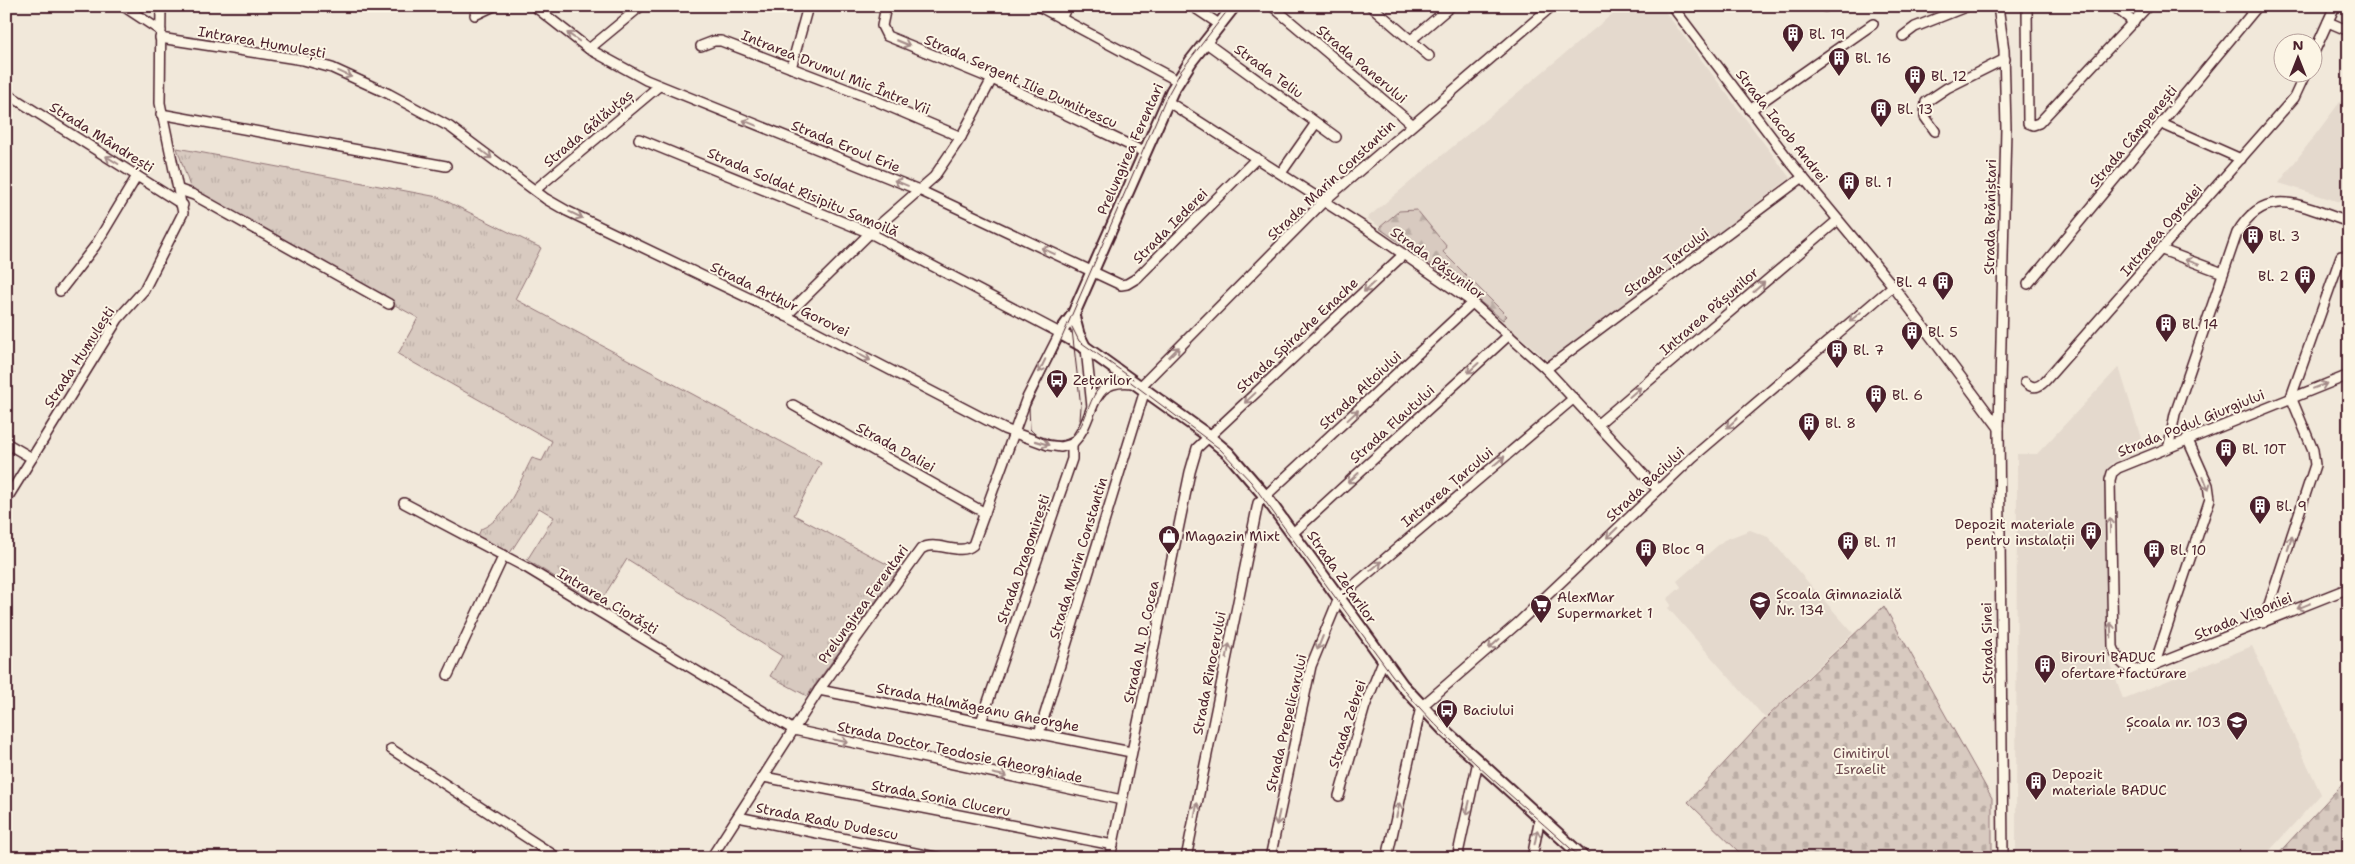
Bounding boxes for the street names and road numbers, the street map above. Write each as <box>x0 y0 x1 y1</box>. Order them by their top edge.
street label: Strada Panerului <box>1313 21 1411 107</box>
street label: Intrarea Humulești <box>196 22 327 63</box>
street label: Intrarea Drumul Mic Între Vii <box>739 26 933 118</box>
street label: Strada Sergent Ilie Dumitrescu <box>922 30 1120 132</box>
street label: Strada Teliu <box>1231 40 1307 102</box>
street label: Strada Iacob Andrei <box>1732 66 1832 186</box>
street label: Prelungirea Ferentari <box>1093 80 1167 218</box>
street label: Strada Câmpenești <box>2085 81 2182 191</box>
street label: Strada Gălăuțaș <box>539 85 637 172</box>
street label: Strada Mândrești <box>46 98 158 177</box>
street label: Strada Eroul Erie <box>789 116 903 176</box>
street label: Strada Marin Constantin <box>1263 116 1399 244</box>
street label: Strada Soldat Risipitu Samoilă <box>705 143 902 241</box>
street label: Strada Brăniștari <box>1980 159 2001 275</box>
street label: Intrarea Ogradei <box>2116 180 2206 280</box>
street label: Strada Iederei <box>1129 185 1211 267</box>
street label: Strada Pășunilor <box>1387 223 1489 304</box>
street label: Strada Țarcului <box>1620 224 1713 301</box>
street label: Strada Arthur Gorovei <box>708 258 852 340</box>
street label: Intrarea Pășunilor <box>1656 263 1763 360</box>
street label: Strada Spirache Enache <box>1232 274 1362 396</box>
street label: Strada Humulești <box>40 303 119 411</box>
street label: Strada Altoiului <box>1315 347 1405 433</box>
street label: Strada Flautului <box>1346 381 1438 467</box>
street label: Strada Podul Giurgiului <box>2115 385 2267 461</box>
street label: Strada Daliei <box>853 418 939 476</box>
street label: Intrarea Țarcului <box>1397 443 1497 532</box>
street label: Strada Baciului <box>1602 443 1688 525</box>
street label: Strada Marin Constantin <box>1045 474 1111 641</box>
street label: Strada Dragomirești <box>992 492 1055 627</box>
street label: Strada Zețarilor <box>1302 527 1381 628</box>
street label: Prelungirea Ferentari <box>814 541 912 667</box>
street label: Intrarea Ciorăști <box>554 564 662 639</box>
street label: Strada N. D. Cocea <box>1119 579 1163 705</box>
street label: Strada Vigoniei <box>2191 588 2295 644</box>
street label: Strada Șinei <box>1977 602 1998 684</box>
street label: Strada Rinocerului <box>1188 610 1230 736</box>
street label: Strada Prepelicarului <box>1261 652 1311 794</box>
street label: Strada Halmăgeanu Gheorghe <box>875 678 1081 736</box>
street label: Strada Zebrei <box>1324 678 1370 770</box>
street label: Strada Doctor Teodosie Gheorghiade <box>836 717 1084 787</box>
street label: Strada Sonia Cluceru <box>870 776 1012 820</box>
street label: Strada Radu Dudescu <box>754 798 900 844</box>

